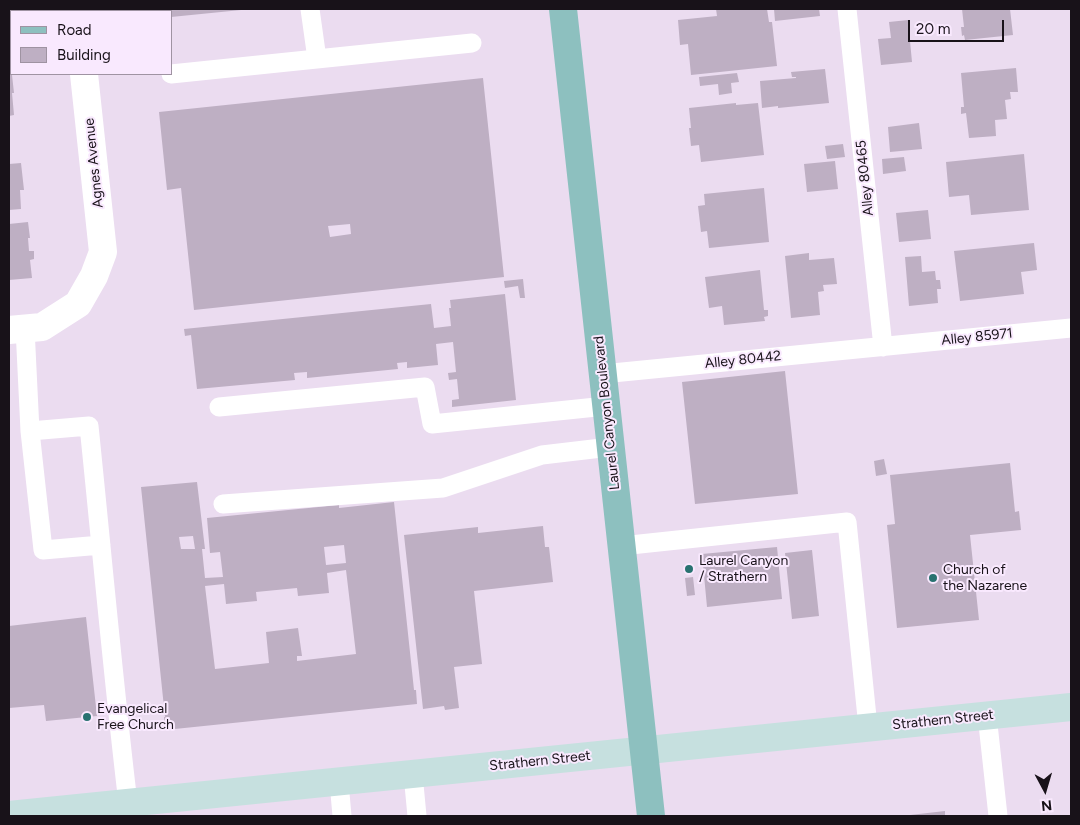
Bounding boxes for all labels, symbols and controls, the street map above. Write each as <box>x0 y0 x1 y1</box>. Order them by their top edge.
legend <box>10 10 172 75</box>
scale bar <box>910 10 1006 42</box>
text: 20 m <box>916 20 950 38</box>
text: Road <box>57 21 92 39</box>
text: Building <box>57 46 111 64</box>
street label: Agnes Avenue <box>81 117 107 209</box>
street label: Alley 80465 <box>853 139 877 217</box>
street label: Alley 85971 <box>940 325 1014 349</box>
street label: Laurel Canyon Boulevard <box>591 335 623 491</box>
street label: Alley 80442 <box>704 348 782 372</box>
place label: Laurel Canyon / Strathern <box>699 553 788 586</box>
place label: Church of the Nazarene <box>943 562 1027 594</box>
marker: Laurel Canyon / Strathern <box>683 563 695 575</box>
marker: Church of the Nazarene <box>927 572 939 584</box>
place label: Evangelical Free Church <box>97 701 174 734</box>
street label: Strathern Street <box>892 706 994 734</box>
marker: Evangelical Free Church <box>81 711 93 723</box>
street label: Strathern Street <box>489 747 591 775</box>
north arrow <box>1020 765 1070 815</box>
text: N <box>1040 796 1053 814</box>

